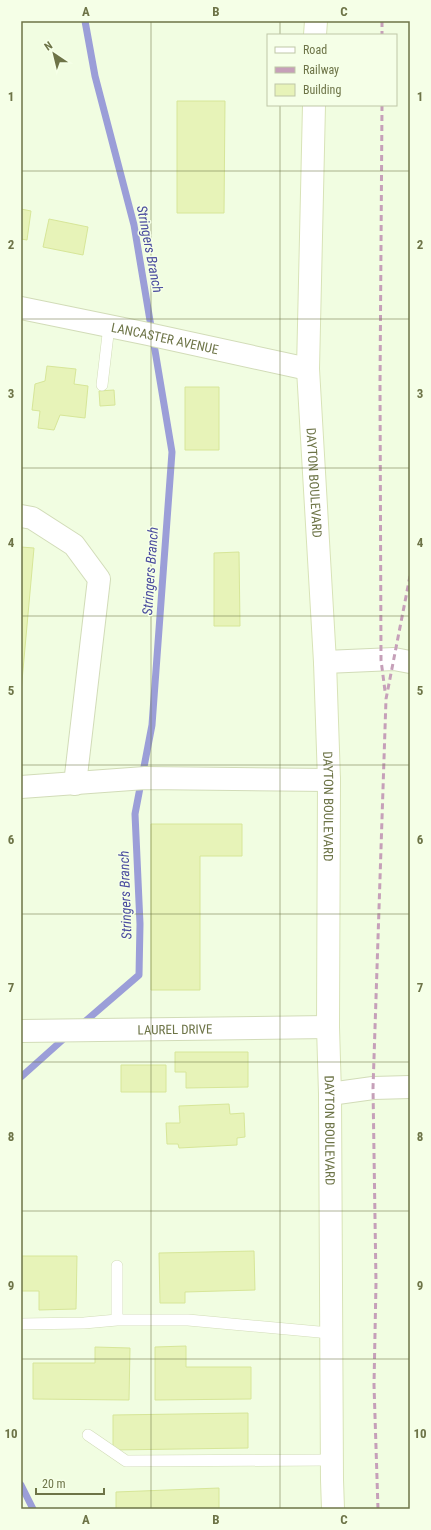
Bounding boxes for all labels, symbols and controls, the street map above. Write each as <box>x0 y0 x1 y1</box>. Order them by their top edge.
text: A <box>82 4 90 19</box>
text: B <box>212 4 220 19</box>
text: C <box>340 4 348 19</box>
north arrow <box>34 34 74 74</box>
legend <box>267 34 397 106</box>
text: N <box>42 39 55 53</box>
text: Road <box>303 43 327 57</box>
text: Railway <box>303 63 339 77</box>
text: Building <box>303 83 341 97</box>
text: 1 <box>8 89 14 104</box>
text: 1 <box>417 89 423 104</box>
water label: Stringers Branch <box>134 204 166 294</box>
text: 2 <box>8 237 15 252</box>
text: 2 <box>417 237 424 252</box>
street label: LANCASTER AVENUE <box>110 319 220 357</box>
text: 3 <box>8 386 14 401</box>
text: 3 <box>417 386 423 401</box>
street label: DAYTON BOULEVARD <box>304 427 325 538</box>
water label: Stringers Branch <box>139 526 161 616</box>
text: 4 <box>8 535 15 550</box>
text: 4 <box>417 535 424 550</box>
text: 5 <box>8 683 15 698</box>
text: 5 <box>417 683 424 698</box>
street label: DAYTON BOULEVARD <box>321 751 337 861</box>
text: 6 <box>8 832 15 847</box>
text: 6 <box>417 832 424 847</box>
water label: Stringers Branch <box>115 850 135 940</box>
text: 7 <box>8 980 15 995</box>
text: 7 <box>417 980 424 995</box>
street label: LAUREL DRIVE <box>137 1021 213 1037</box>
street label: DAYTON BOULEVARD <box>322 1075 338 1185</box>
text: 8 <box>8 1129 14 1144</box>
text: 8 <box>417 1129 423 1144</box>
text: 9 <box>8 1278 14 1293</box>
text: 9 <box>417 1278 423 1293</box>
text: 10 <box>4 1426 18 1441</box>
text: 10 <box>413 1426 427 1441</box>
scale bar <box>36 1470 104 1496</box>
text: 20 m <box>42 1477 66 1491</box>
text: A <box>82 1512 90 1527</box>
text: B <box>212 1512 220 1527</box>
text: C <box>340 1512 348 1527</box>

